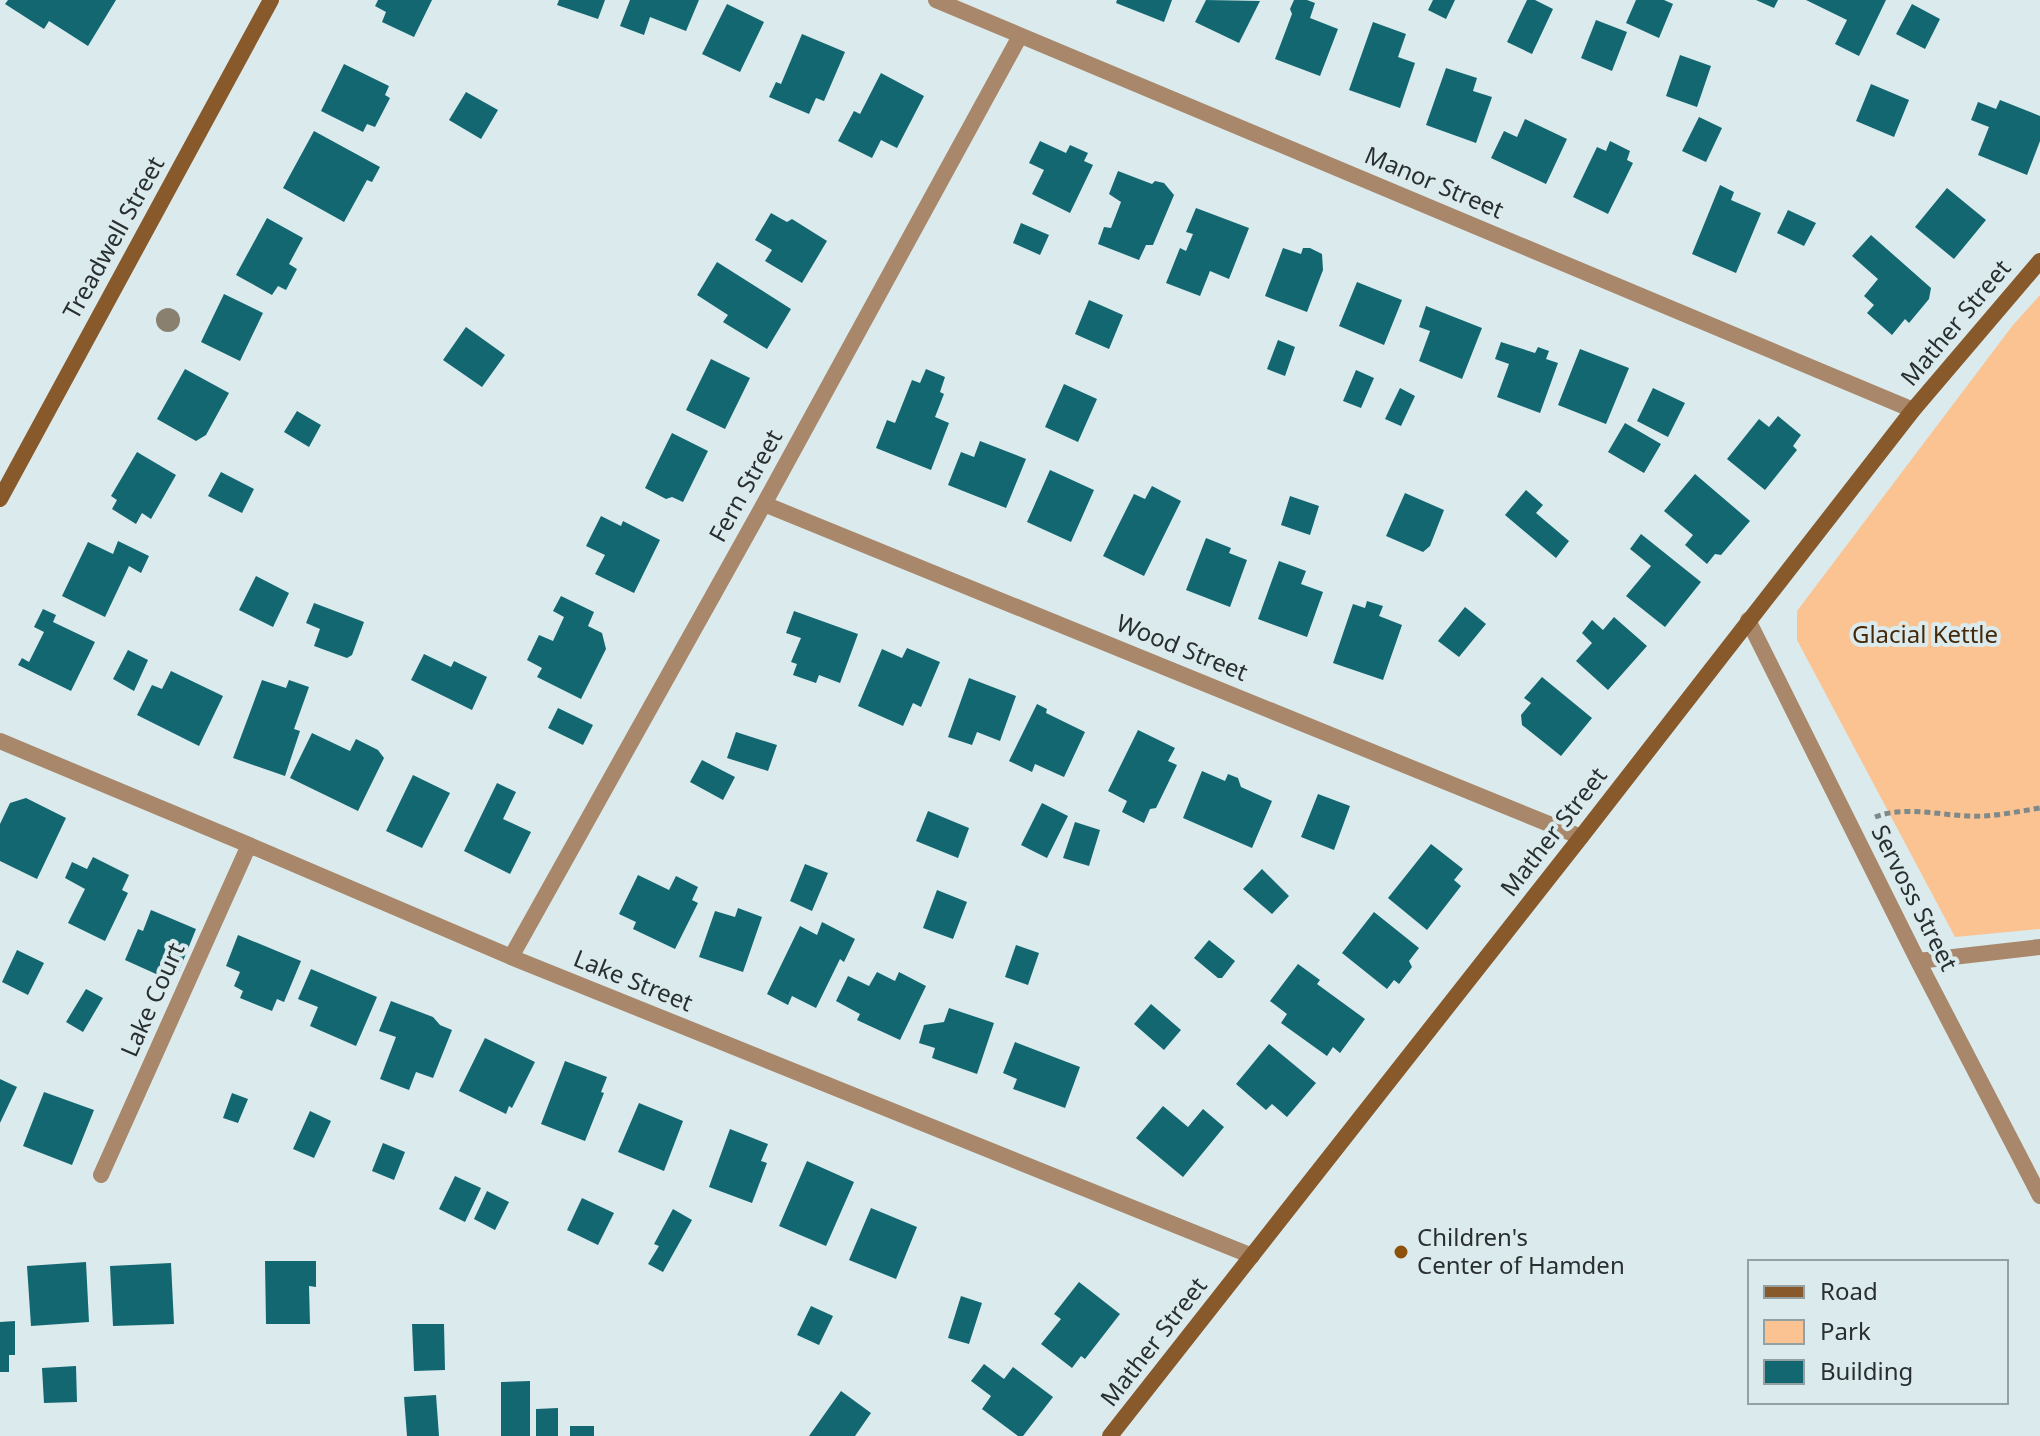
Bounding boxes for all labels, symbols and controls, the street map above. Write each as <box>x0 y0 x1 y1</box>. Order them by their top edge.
street label: Manor Street <box>1360 138 1509 226</box>
street label: Treadwell Street <box>54 150 171 325</box>
street label: Mather Street <box>1892 252 2018 392</box>
street label: Fern Street <box>700 423 789 547</box>
street label: Wood Street <box>1112 605 1253 688</box>
park label: Glacial Kettle <box>1852 617 1998 650</box>
street label: Mather Street <box>1492 759 1614 902</box>
street label: Servoss Street <box>1864 819 1966 976</box>
street label: Lake Court <box>112 937 192 1062</box>
street label: Lake Street <box>569 941 698 1019</box>
place label: Children's Center of Hamden <box>1417 1220 1625 1281</box>
marker: Children's Center of Hamden <box>1392 1243 1410 1261</box>
legend <box>1748 1260 2008 1404</box>
street label: Mather Street <box>1092 1269 1214 1412</box>
text: Road <box>1820 1274 1878 1307</box>
text: Park <box>1820 1314 1871 1347</box>
text: Building <box>1820 1354 1913 1387</box>

